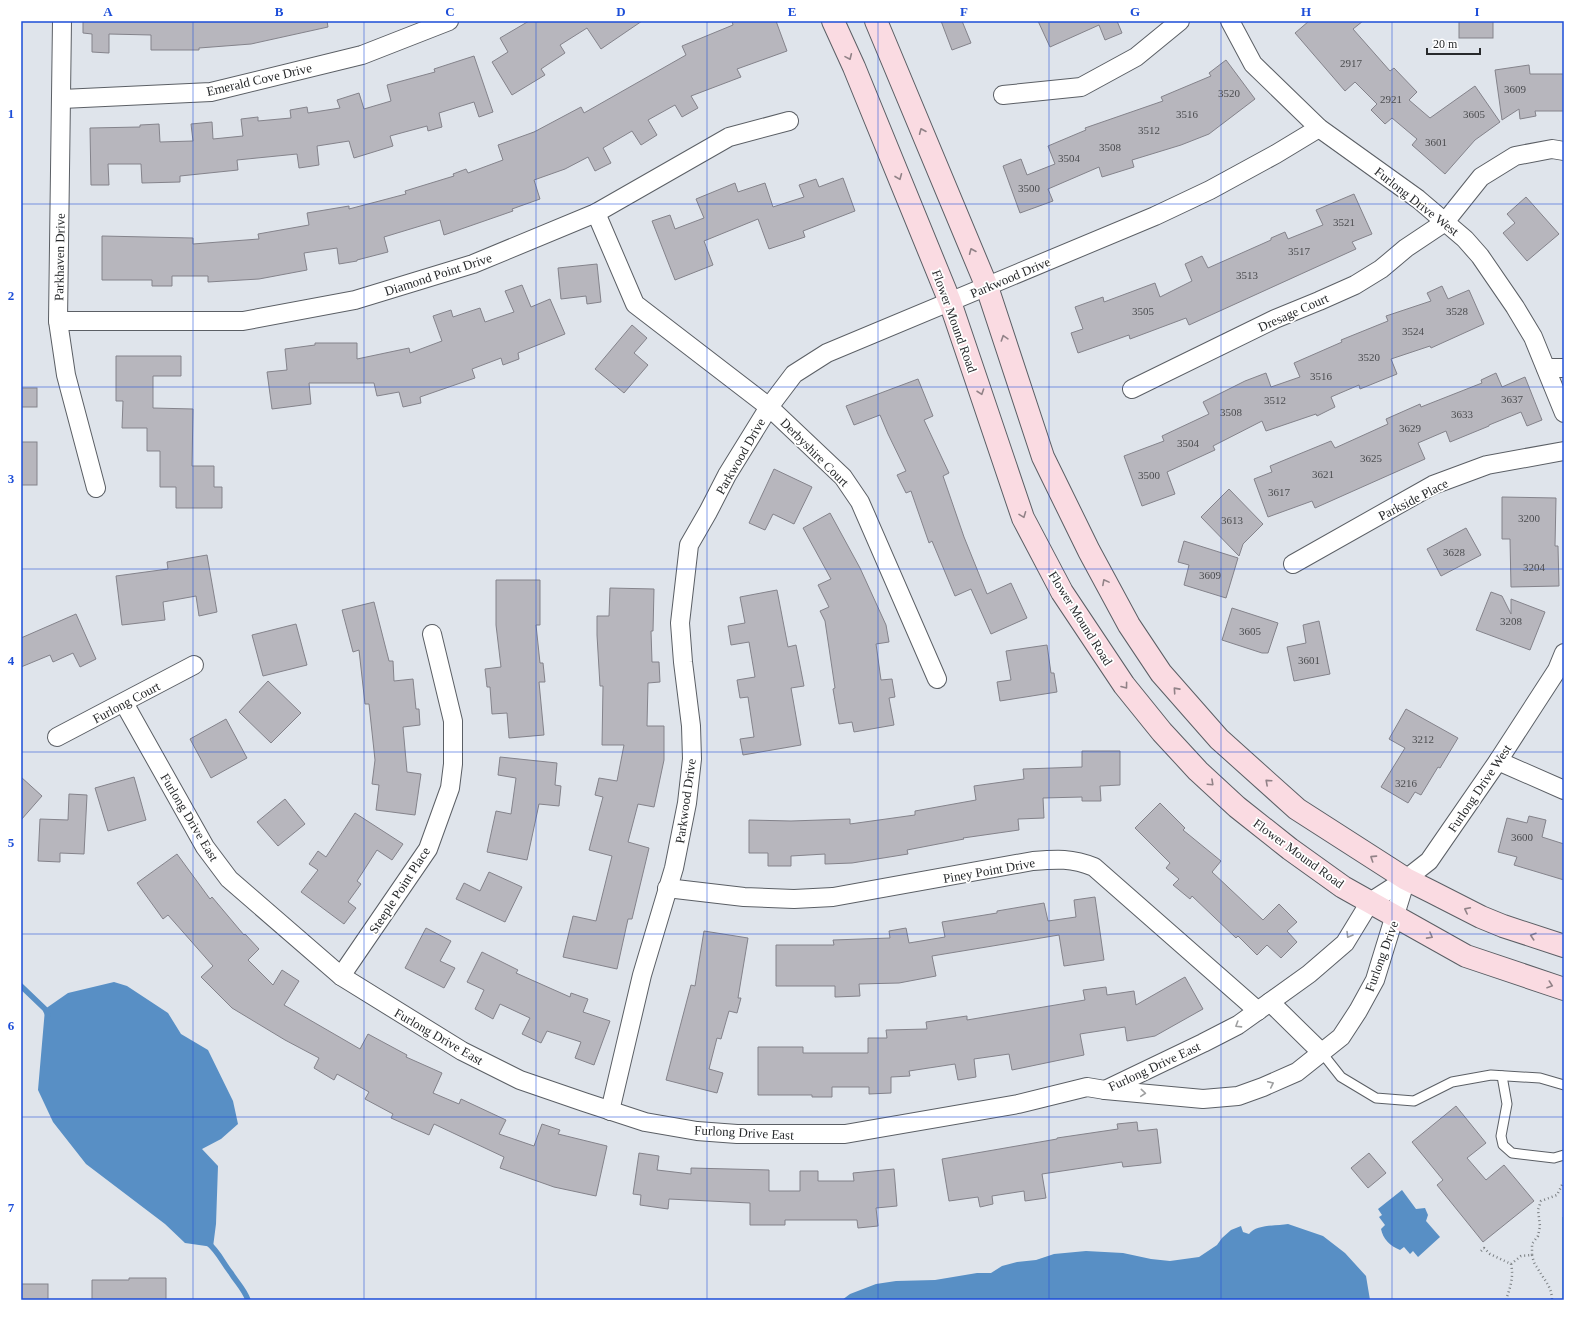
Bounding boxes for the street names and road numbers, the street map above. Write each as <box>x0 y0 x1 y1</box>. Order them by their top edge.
street label: Emerald Cove Drive <box>205 60 313 99</box>
street label: Furlong Drive West <box>1372 164 1462 239</box>
street label: Parkhaven Drive <box>51 213 68 301</box>
street label: Diamond Point Drive <box>383 250 494 299</box>
street label: Parkwood Drive <box>968 254 1053 301</box>
street label: Flower Mound Road <box>929 268 980 375</box>
street label: Dresage Court <box>1256 290 1331 335</box>
street label: Parkwood Drive <box>713 415 768 497</box>
street label: Derbyshire Court <box>777 415 852 490</box>
street label: Parkside Place <box>1376 475 1451 523</box>
street label: Flower Mound Road <box>1046 568 1116 669</box>
street label: Furlong Court <box>90 678 163 726</box>
street label: Furlong Drive West <box>1444 741 1515 835</box>
street label: Parkwood Drive <box>672 757 699 844</box>
street label: Furlong Drive East <box>157 771 222 864</box>
street label: Flower Mound Road <box>1250 815 1347 892</box>
street label: Steeple Point Place <box>366 844 433 936</box>
street label: Piney Point Drive <box>942 855 1036 886</box>
street label: Furlong Drive <box>1362 919 1401 994</box>
street label: Furlong Drive East <box>392 1005 486 1068</box>
street label: Furlong Drive East <box>1106 1038 1203 1094</box>
street label: Furlong Drive East <box>694 1122 795 1143</box>

